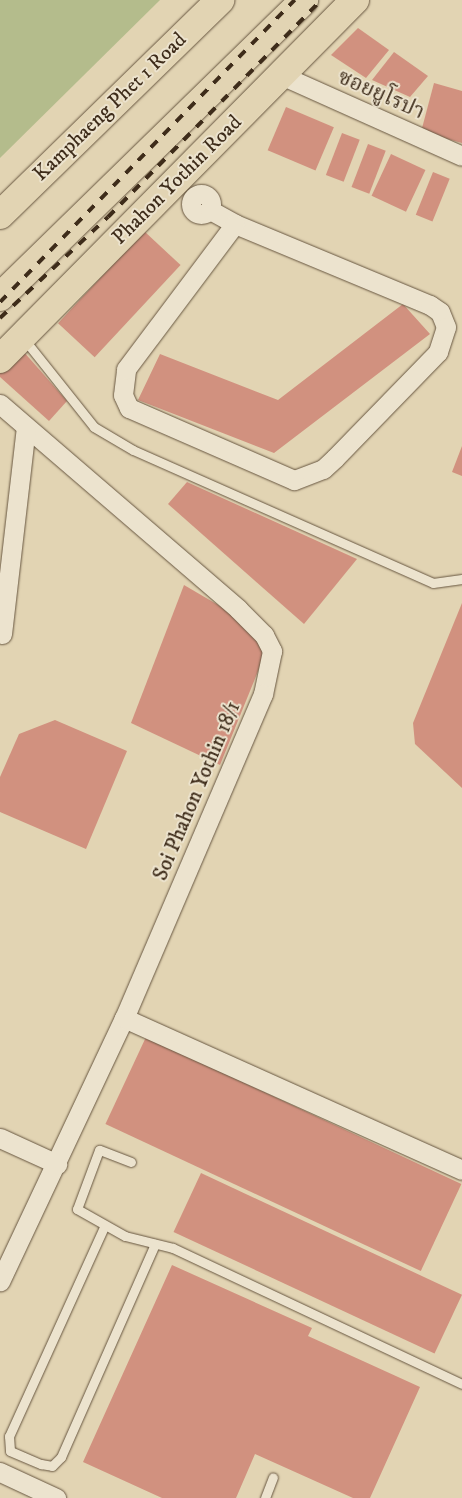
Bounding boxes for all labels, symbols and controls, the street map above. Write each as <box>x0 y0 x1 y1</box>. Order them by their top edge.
street label: Kamphaeng Phet 1 Road <box>28 27 192 187</box>
street label: ซอยยูโรปา <box>334 65 428 125</box>
street label: Phahon Yothin Road <box>107 110 247 250</box>
street label: Soi Phahon Yothin 18/1 <box>148 698 246 884</box>

